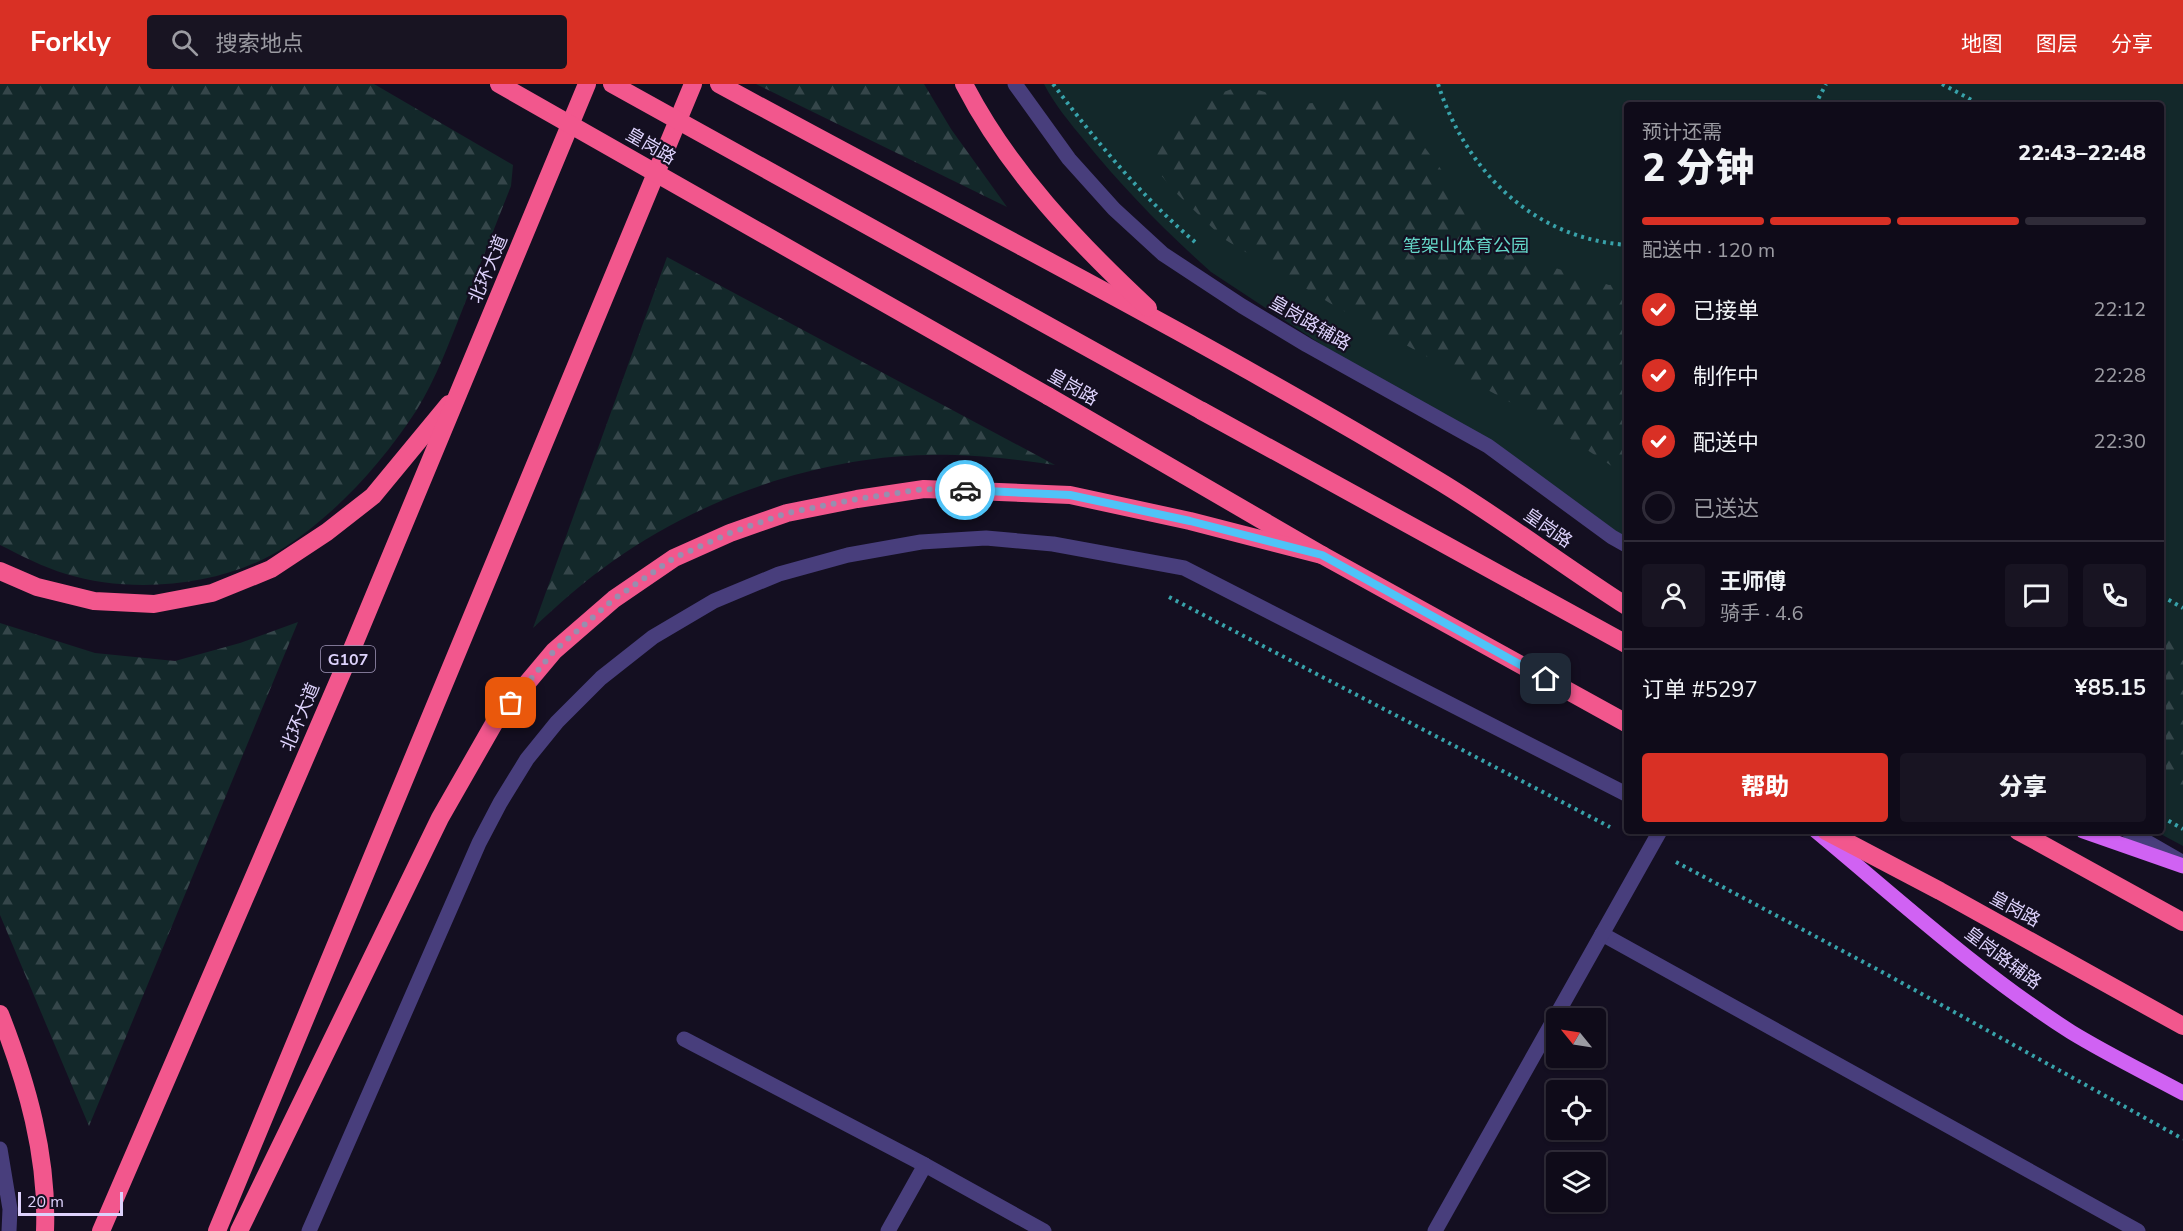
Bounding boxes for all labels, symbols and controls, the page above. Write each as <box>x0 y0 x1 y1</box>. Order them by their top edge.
search box <box>147 15 567 69</box>
text: Forkly <box>30 23 111 61</box>
icon: search <box>168 26 201 59</box>
text: 搜索地点 <box>216 29 304 59</box>
text: 地图 <box>1961 30 2003 58</box>
text: 图层 <box>2036 30 2078 58</box>
text: 分享 <box>2111 30 2153 58</box>
text: 预计还需 <box>1642 119 1722 146</box>
street label: 皇岗路 <box>622 122 680 170</box>
text: 22:43–22:48 <box>2018 138 2146 168</box>
text: 2 分钟 <box>1642 142 1754 195</box>
street label: 北环大道 <box>463 231 513 307</box>
park label: 笔架山体育公园 <box>1403 234 1529 258</box>
text: 配送中 · 120 m <box>1642 237 1775 264</box>
street label: 皇岗路辅路 <box>1265 290 1355 356</box>
icon: check <box>1642 293 1675 326</box>
text: 已接单 <box>1693 296 1759 326</box>
text: 22:12 <box>2093 296 2146 323</box>
icon: check <box>1642 359 1675 392</box>
text: 制作中 <box>1693 362 1759 392</box>
text: 22:28 <box>2093 362 2146 389</box>
street label: 皇岗路 <box>1044 363 1102 411</box>
icon: check <box>1642 425 1675 458</box>
text: 配送中 <box>1693 428 1759 458</box>
text: 22:30 <box>2093 428 2146 455</box>
courier <box>935 460 995 520</box>
icon: car <box>949 474 982 507</box>
text: 已送达 <box>1693 494 1759 524</box>
street label: 皇岗路 <box>1519 503 1577 553</box>
button: person <box>1642 564 1705 627</box>
button: chat <box>2005 564 2068 627</box>
button: phone <box>2083 564 2146 627</box>
text: 王师傅 <box>1720 567 1786 597</box>
text: 骑手 · 4.6 <box>1720 600 1803 627</box>
road number: G107 <box>321 646 375 672</box>
pin <box>1520 653 1571 704</box>
icon: home <box>1529 662 1562 695</box>
text: ¥85.15 <box>2075 673 2146 703</box>
text: 订单 #5297 <box>1642 675 1758 705</box>
pin <box>485 677 536 728</box>
street label: 北环大道 <box>275 679 325 755</box>
icon: bag <box>494 686 527 719</box>
button: 帮助 <box>1642 753 1888 822</box>
button: 分享 <box>1900 753 2146 822</box>
street label: 皇岗路 <box>1986 885 2044 933</box>
street label: 皇岗路辅路 <box>1960 921 2046 995</box>
north arrow <box>1546 1008 1606 1068</box>
map controls <box>1546 1008 1606 1212</box>
button: locate <box>1546 1080 1606 1140</box>
button: layers <box>1546 1152 1606 1212</box>
scale bar <box>18 1189 123 1216</box>
text: 20 m <box>27 1191 64 1213</box>

